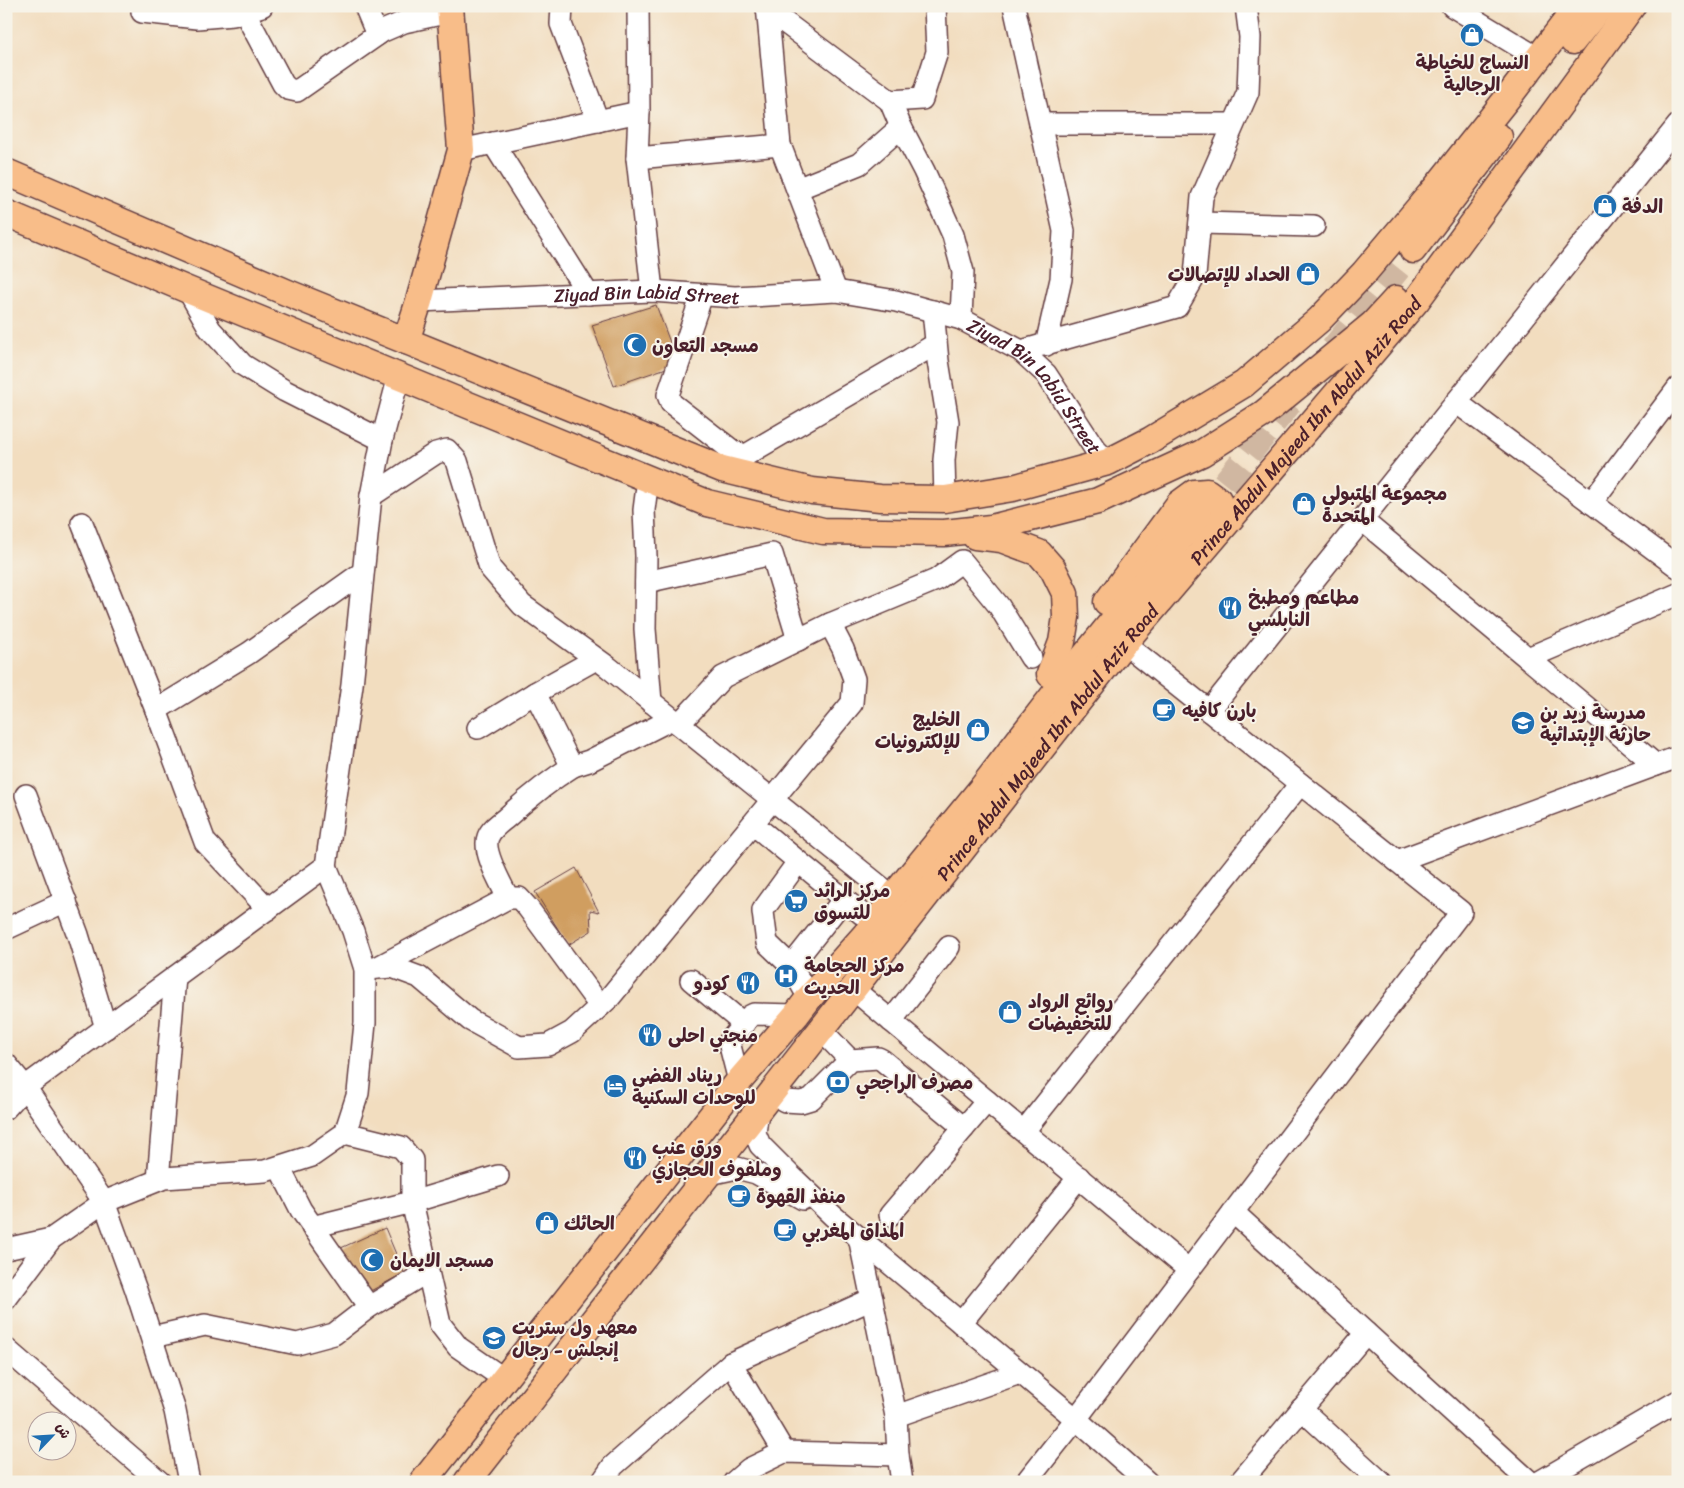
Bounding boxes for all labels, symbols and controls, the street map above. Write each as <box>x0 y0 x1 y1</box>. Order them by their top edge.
shop icon: النساج للخياطة الرجالية <box>1459 22 1485 48</box>
place label: النساج للخياطة الرجالية <box>1415 46 1529 101</box>
place label: الدفة <box>1622 190 1663 223</box>
shop icon: الدفة <box>1592 193 1618 219</box>
place label: الحداد للإتصالات <box>1168 258 1290 291</box>
shop icon: الحداد للإتصالات <box>1295 261 1321 287</box>
street label: Ziyad Bin Labid Street <box>553 274 741 314</box>
street label: Prince Abdul Majeed Ibn Abdul Aziz Road <box>1181 287 1431 572</box>
street label: Ziyad Bin Labid Street <box>961 309 1111 461</box>
place label: مسجد التعاون <box>652 329 759 362</box>
mosque icon: مسجد التعاون <box>622 332 648 358</box>
place label: مجموعة المتبولي المتحدة <box>1322 477 1447 532</box>
shop icon: مجموعة المتبولي المتحدة <box>1291 491 1317 517</box>
place label: مطاعم ومطبخ النابلسي <box>1248 581 1359 636</box>
street label: Prince Abdul Majeed Ibn Abdul Aziz Road <box>927 595 1168 888</box>
restaurant icon: مطاعم ومطبخ النابلسي <box>1217 595 1243 621</box>
place label: بارن كافيه <box>1182 694 1257 727</box>
place label: مدرسة زيد بن حارثة الإبتدائية <box>1540 696 1651 751</box>
cafe icon: بارن كافيه <box>1151 697 1177 723</box>
place label: الخليج للإلكترونيات <box>875 703 960 758</box>
school or university icon: مدرسة زيد بن حارثة الإبتدائية <box>1510 710 1536 736</box>
shop icon: الخليج للإلكترونيات <box>965 717 991 743</box>
place label: مركز الرائد للتسوق <box>814 874 890 929</box>
supermarket icon: مركز الرائد للتسوق <box>783 888 809 914</box>
place label: مركز الحجامة الحديث <box>804 949 904 1004</box>
hospital icon: مركز الحجامة الحديث <box>773 963 799 989</box>
place label: كودو <box>691 967 730 1000</box>
restaurant icon: كودو <box>735 970 761 996</box>
place label: روائع الرواد للتخفيضات <box>1028 985 1113 1040</box>
shop icon: روائع الرواد للتخفيضات <box>997 999 1023 1025</box>
place label: منجتي احلى <box>668 1019 758 1052</box>
restaurant icon: منجتي احلى <box>637 1022 663 1048</box>
place label: ريناد الفضي للوحدات السكنية <box>632 1059 756 1114</box>
place label: مصرف الراجحي <box>856 1066 973 1099</box>
bank icon: مصرف الراجحي <box>825 1069 851 1095</box>
hotel icon: ريناد الفضي للوحدات السكنية <box>602 1073 628 1099</box>
place label: ورق عنب وملفوف الحجازي <box>652 1131 782 1186</box>
restaurant icon: ورق عنب وملفوف الحجازي <box>622 1145 648 1171</box>
place label: منفذ القهوة <box>756 1180 846 1213</box>
cafe icon: منفذ القهوة <box>726 1183 752 1209</box>
place label: الحائك <box>564 1207 615 1240</box>
shop icon: الحائك <box>534 1210 560 1236</box>
place label: المذاق المغربي <box>802 1214 904 1247</box>
cafe icon: المذاق المغربي <box>772 1217 798 1243</box>
place label: مسجد الايمان <box>390 1244 494 1277</box>
mosque icon: مسجد الايمان <box>359 1247 385 1273</box>
place label: معهد ول ستريت إنجلش - رجال <box>512 1311 638 1366</box>
school or university icon: معهد ول ستريت إنجلش - رجال <box>481 1325 507 1351</box>
north arrow <box>28 1410 78 1460</box>
text: ش <box>49 1418 78 1443</box>

